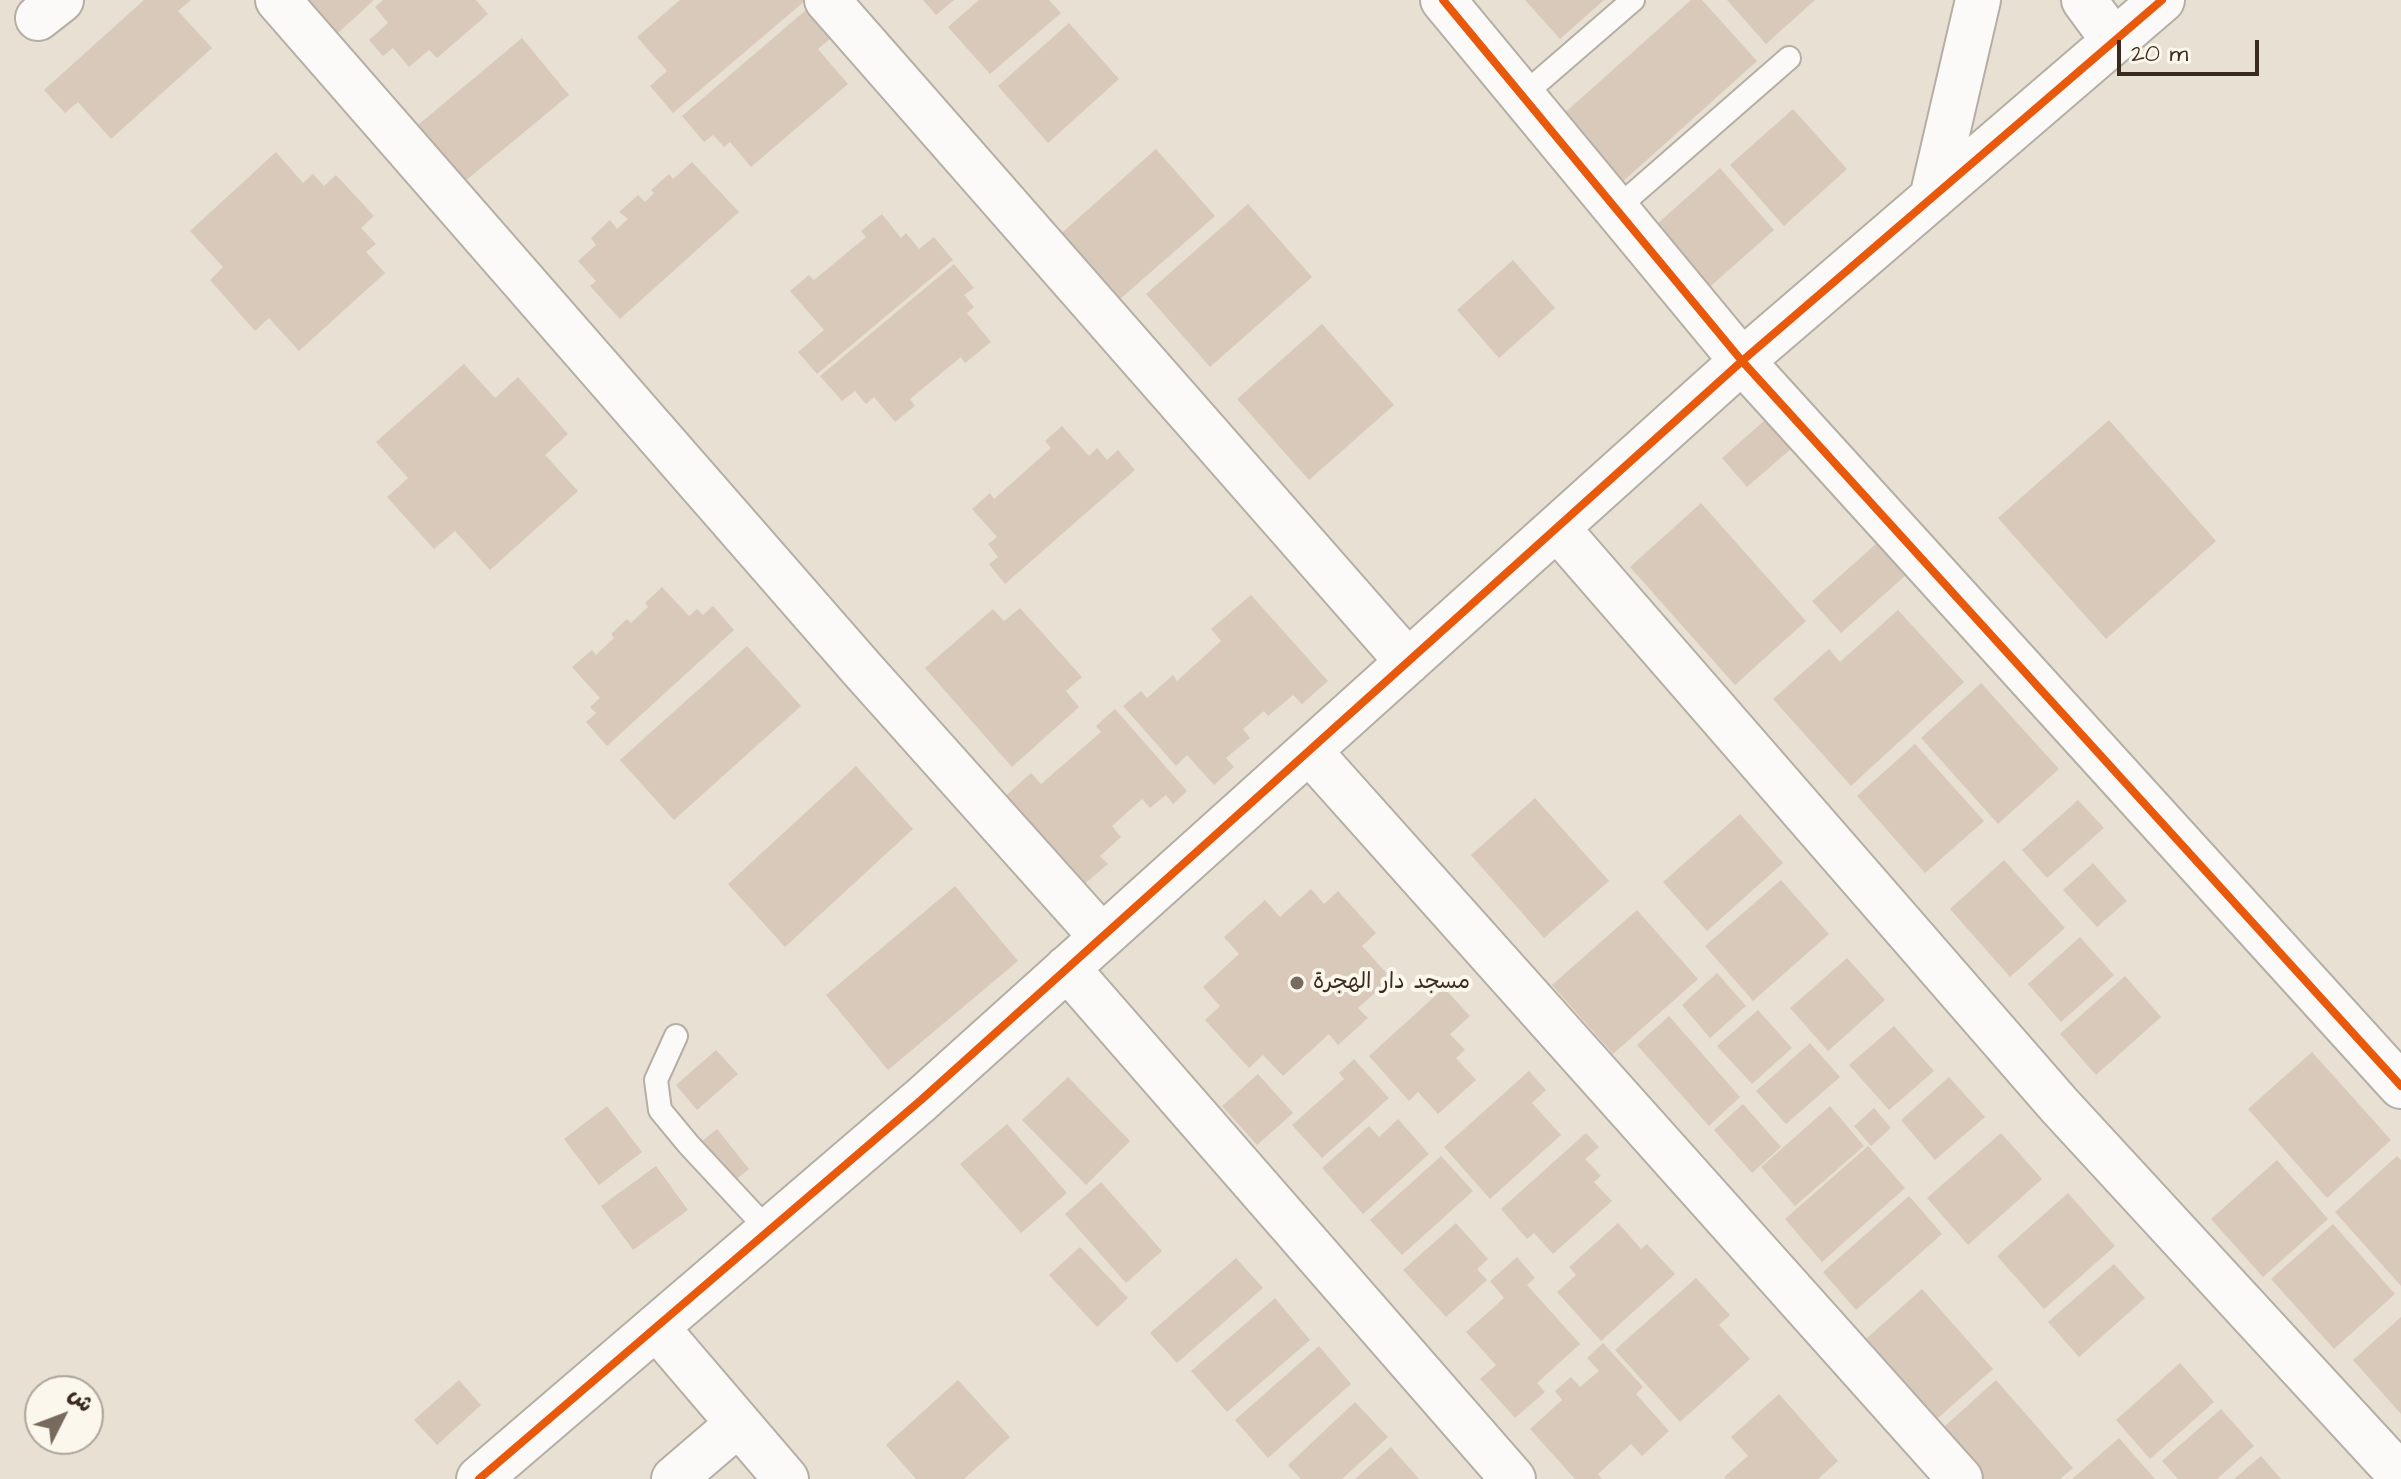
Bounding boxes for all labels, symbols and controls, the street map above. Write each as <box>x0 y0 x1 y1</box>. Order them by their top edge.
scale bar <box>2121 24 2263 74</box>
text: 20 m <box>2131 37 2188 71</box>
place label: مسجد دار الهجرة <box>1313 970 1470 996</box>
marker: مسجد دار الهجرة <box>1288 974 1306 992</box>
north arrow <box>24 1375 104 1455</box>
text: ش <box>61 1381 100 1419</box>

